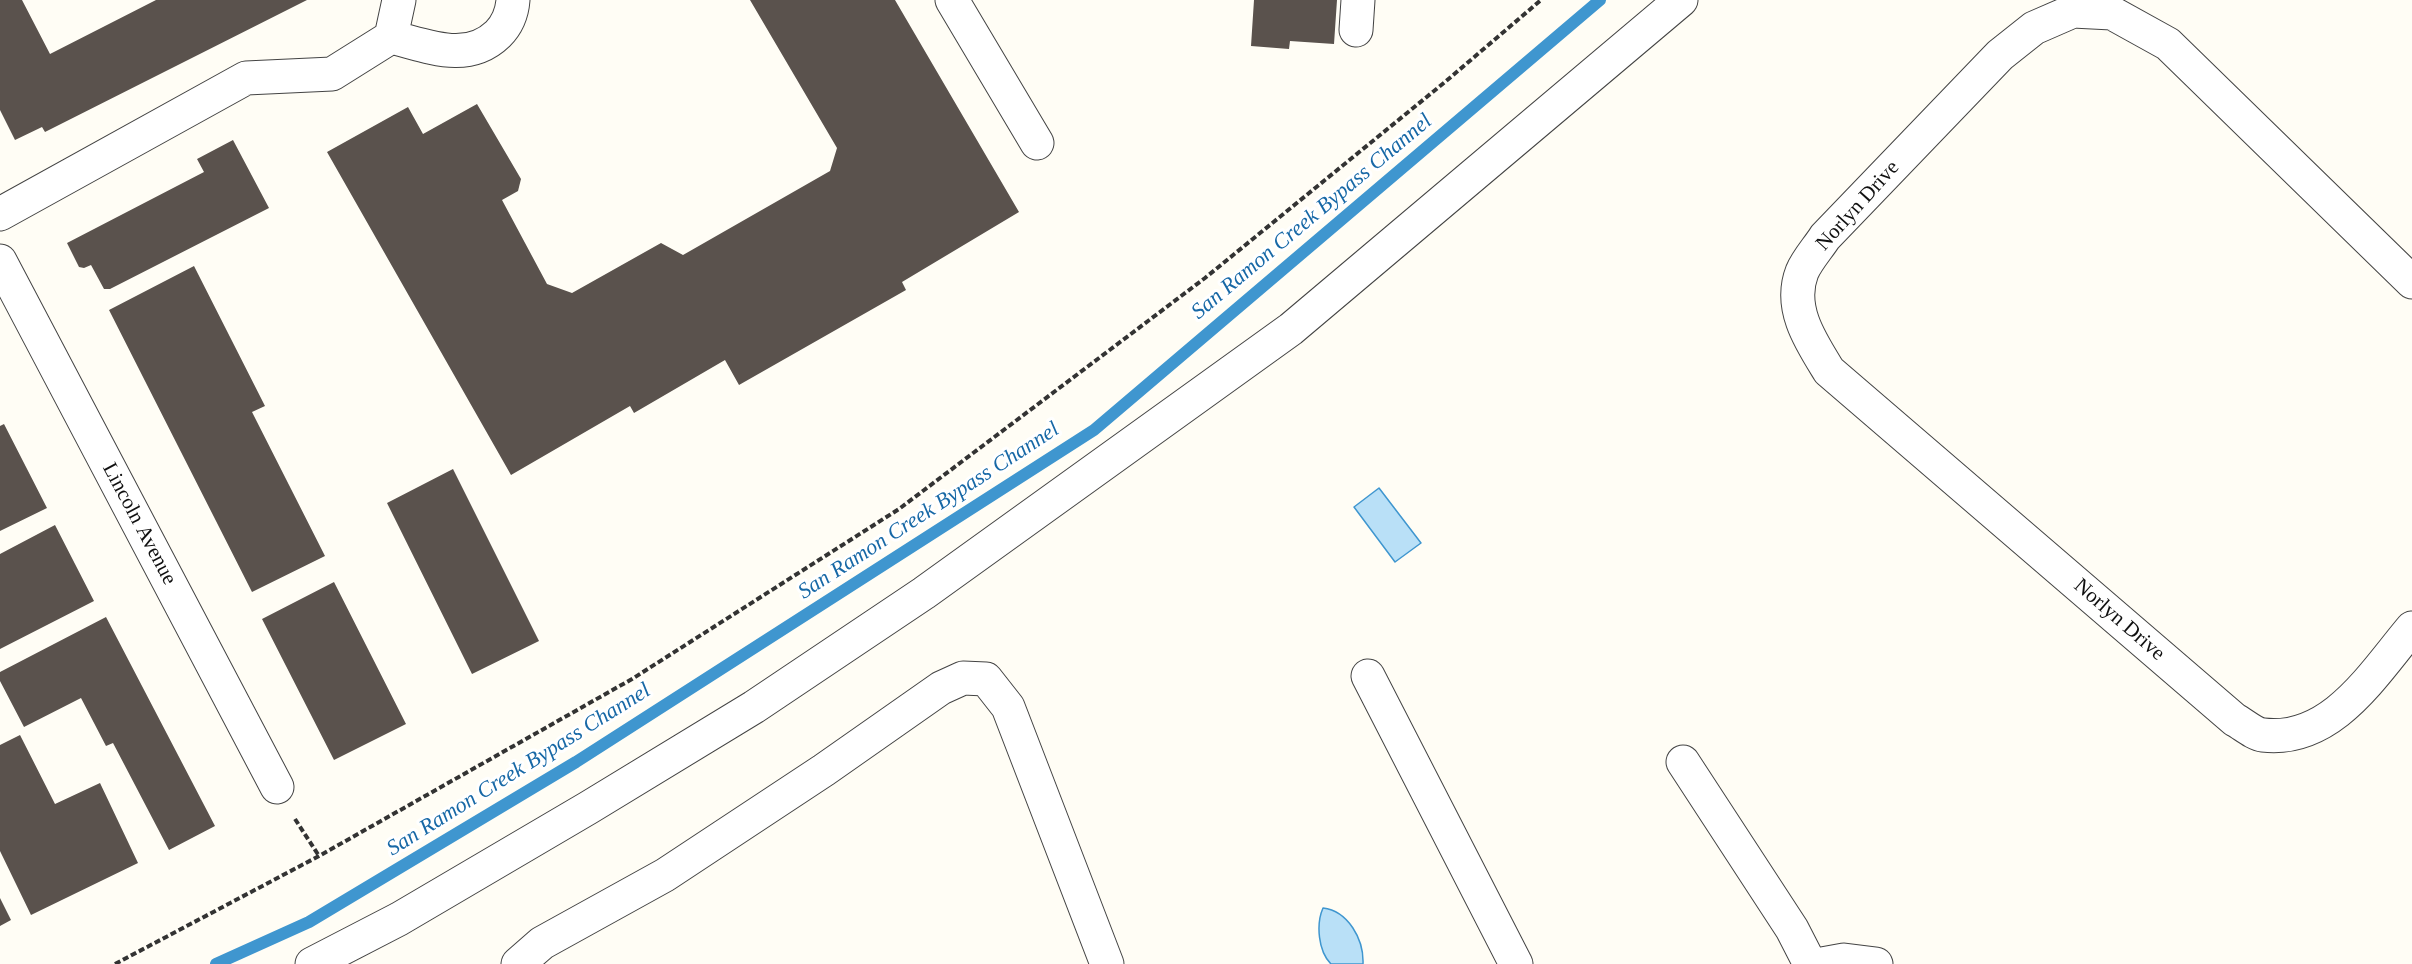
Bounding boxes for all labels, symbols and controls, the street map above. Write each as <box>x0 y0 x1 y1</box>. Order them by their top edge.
water label: San Ramon Creek Bypass Channel <box>1186 109 1438 325</box>
street label: Norlyn Drive <box>1811 156 1905 256</box>
water label: San Ramon Creek Bypass Channel <box>794 417 1064 605</box>
street label: Lincoln Avenue <box>96 459 182 589</box>
street label: Norlyn Drive <box>2068 574 2170 666</box>
water label: San Ramon Creek Bypass Channel <box>382 678 656 862</box>

